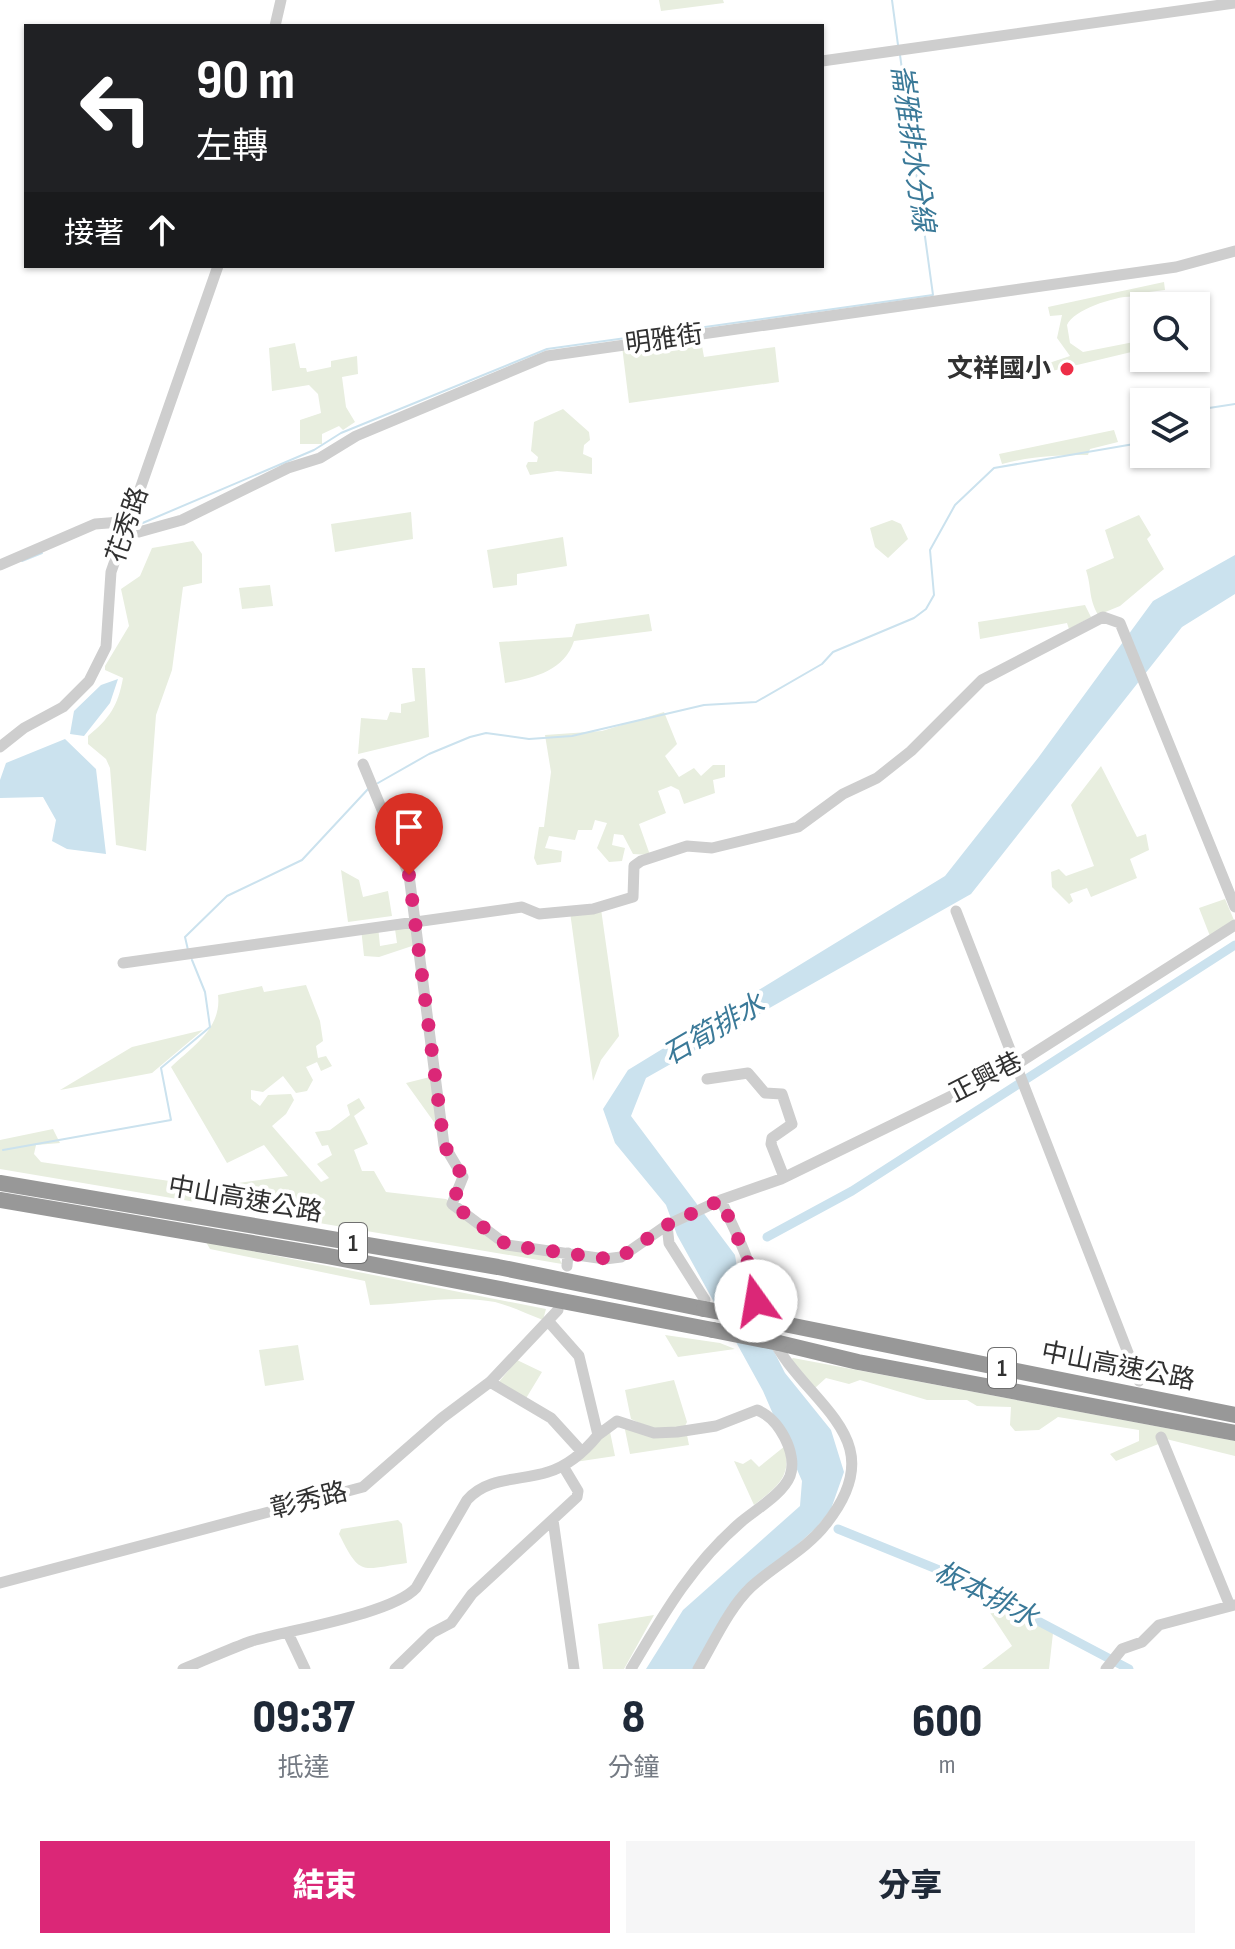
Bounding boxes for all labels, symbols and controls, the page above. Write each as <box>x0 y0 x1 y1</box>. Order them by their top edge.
text: 90 m <box>196 48 295 115</box>
icon: left <box>64 56 168 160</box>
water label: 崙雅排水分線 <box>884 63 940 236</box>
text: 左轉 <box>196 126 268 169</box>
icon: ahead <box>140 208 184 252</box>
text: 接著 <box>64 216 124 252</box>
map controls <box>1130 292 1210 468</box>
button: search <box>1130 292 1210 372</box>
street label: 明雅街 <box>623 319 705 361</box>
place label: 文祥國小 <box>947 354 1051 385</box>
marker: 文祥國小 <box>1058 360 1076 378</box>
button: layers <box>1130 388 1210 468</box>
street label: 花秀路 <box>101 483 155 567</box>
pin <box>375 793 443 875</box>
icon: arrive <box>387 805 431 849</box>
water label: 石筍排水 <box>657 987 772 1072</box>
street label: 正興巷 <box>944 1046 1028 1110</box>
street label: 中山高速公路 <box>165 1171 325 1229</box>
road number: 1 <box>339 1223 367 1263</box>
position arrow <box>714 1259 798 1343</box>
street label: 中山高速公路 <box>1038 1337 1198 1397</box>
road number: 1 <box>988 1348 1016 1388</box>
street label: 彰秀路 <box>267 1477 351 1525</box>
water label: 板本排水 <box>929 1555 1045 1636</box>
text: 09:37 <box>253 1689 355 1746</box>
text: 8 <box>622 1689 645 1746</box>
text: 600 <box>912 1693 982 1750</box>
text: m <box>939 1750 956 1781</box>
text: 抵達 <box>278 1753 330 1784</box>
text: 分鐘 <box>607 1753 659 1784</box>
button: 結束 <box>40 1841 610 1933</box>
button: 分享 <box>626 1841 1195 1933</box>

